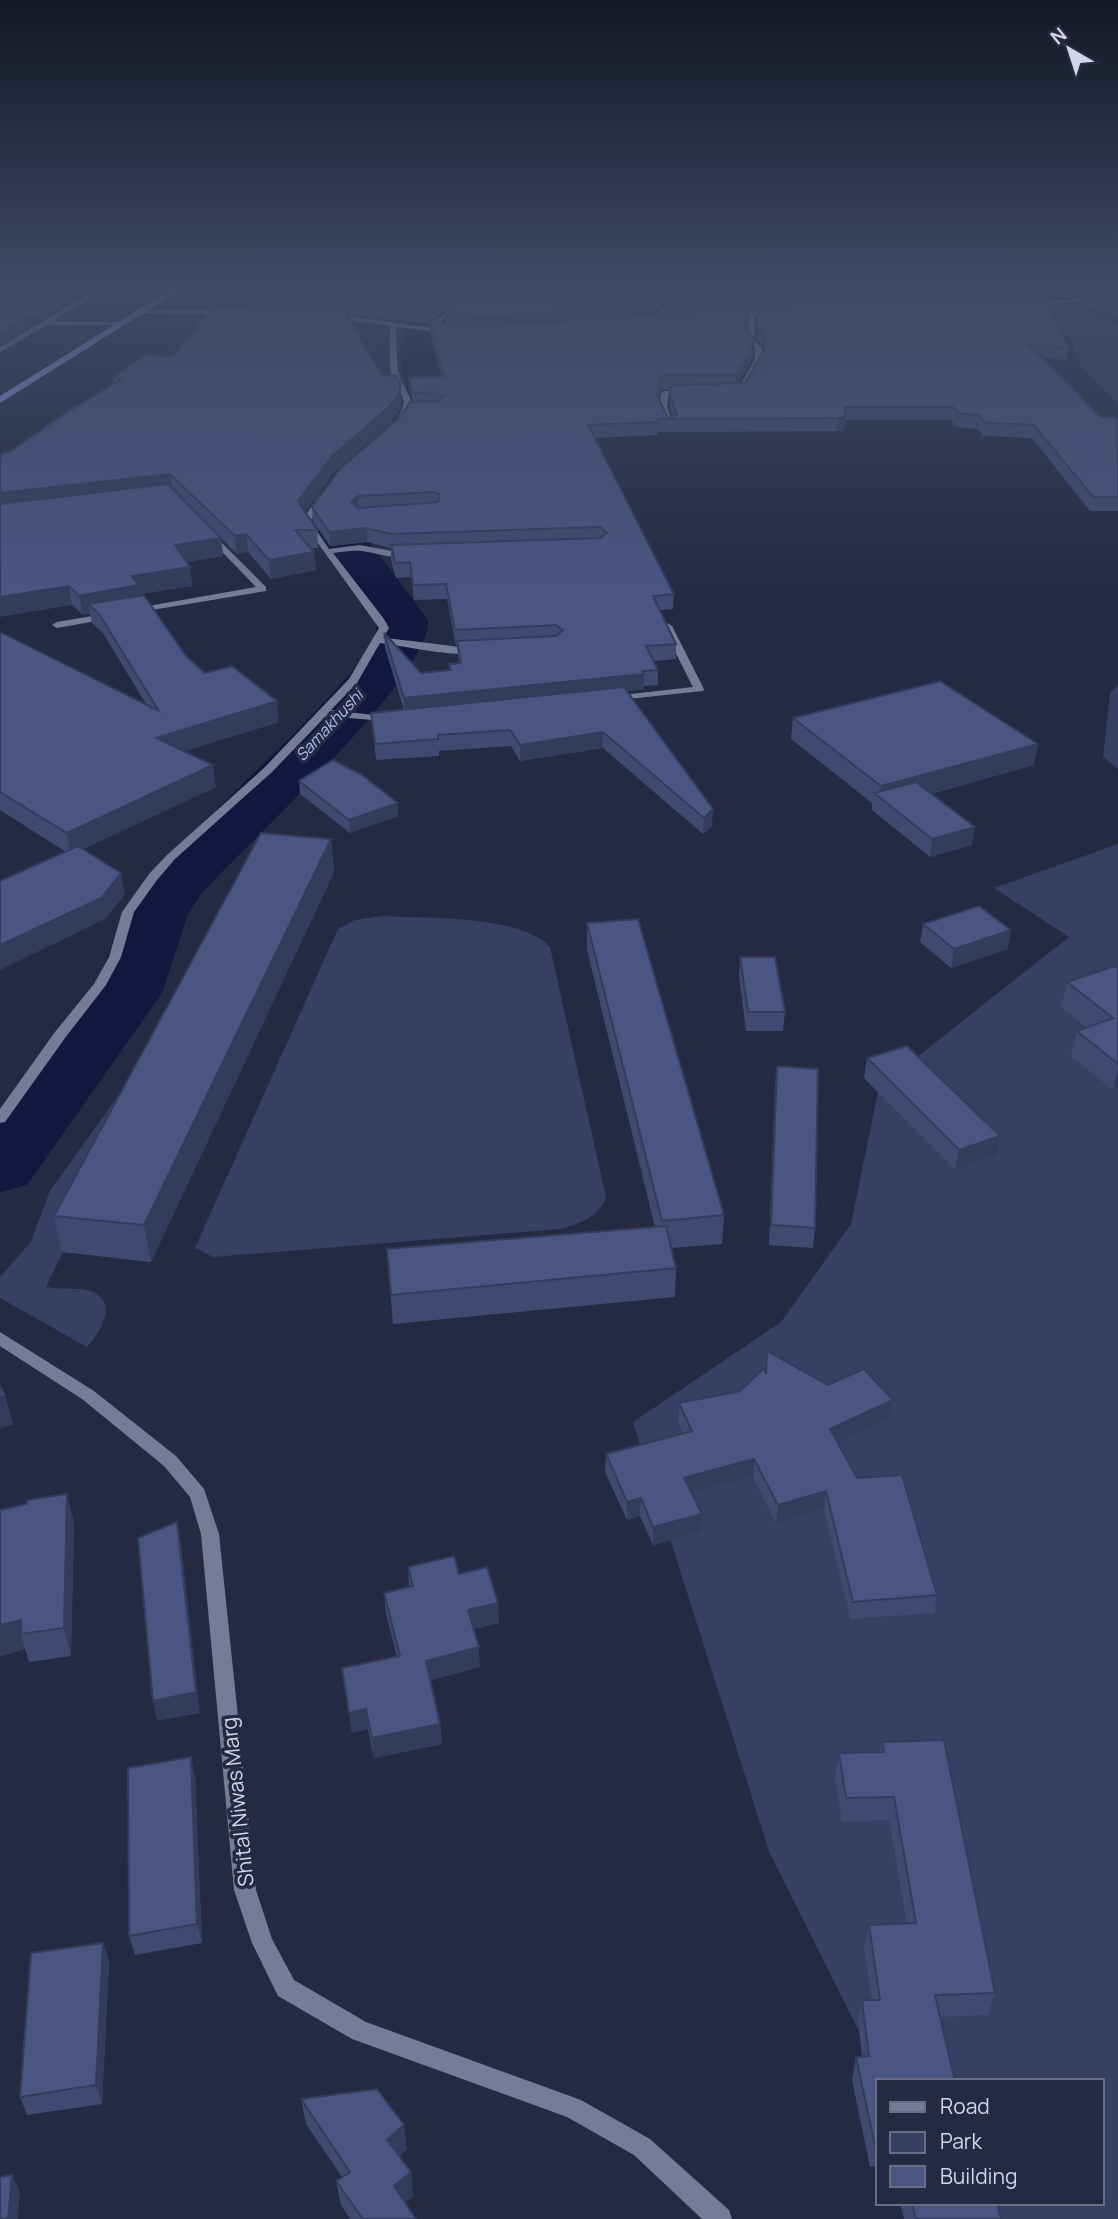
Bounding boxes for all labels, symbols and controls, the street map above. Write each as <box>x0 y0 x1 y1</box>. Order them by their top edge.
north arrow <box>1034 14 1104 84</box>
text: N <box>1045 21 1072 50</box>
water label: Samakhushi <box>290 683 369 765</box>
street label: Shital Niwas Marg <box>214 1716 260 1888</box>
legend <box>876 2079 1104 2205</box>
text: Road <box>940 2092 990 2120</box>
text: Park <box>940 2127 982 2155</box>
text: Building <box>940 2162 1017 2190</box>

